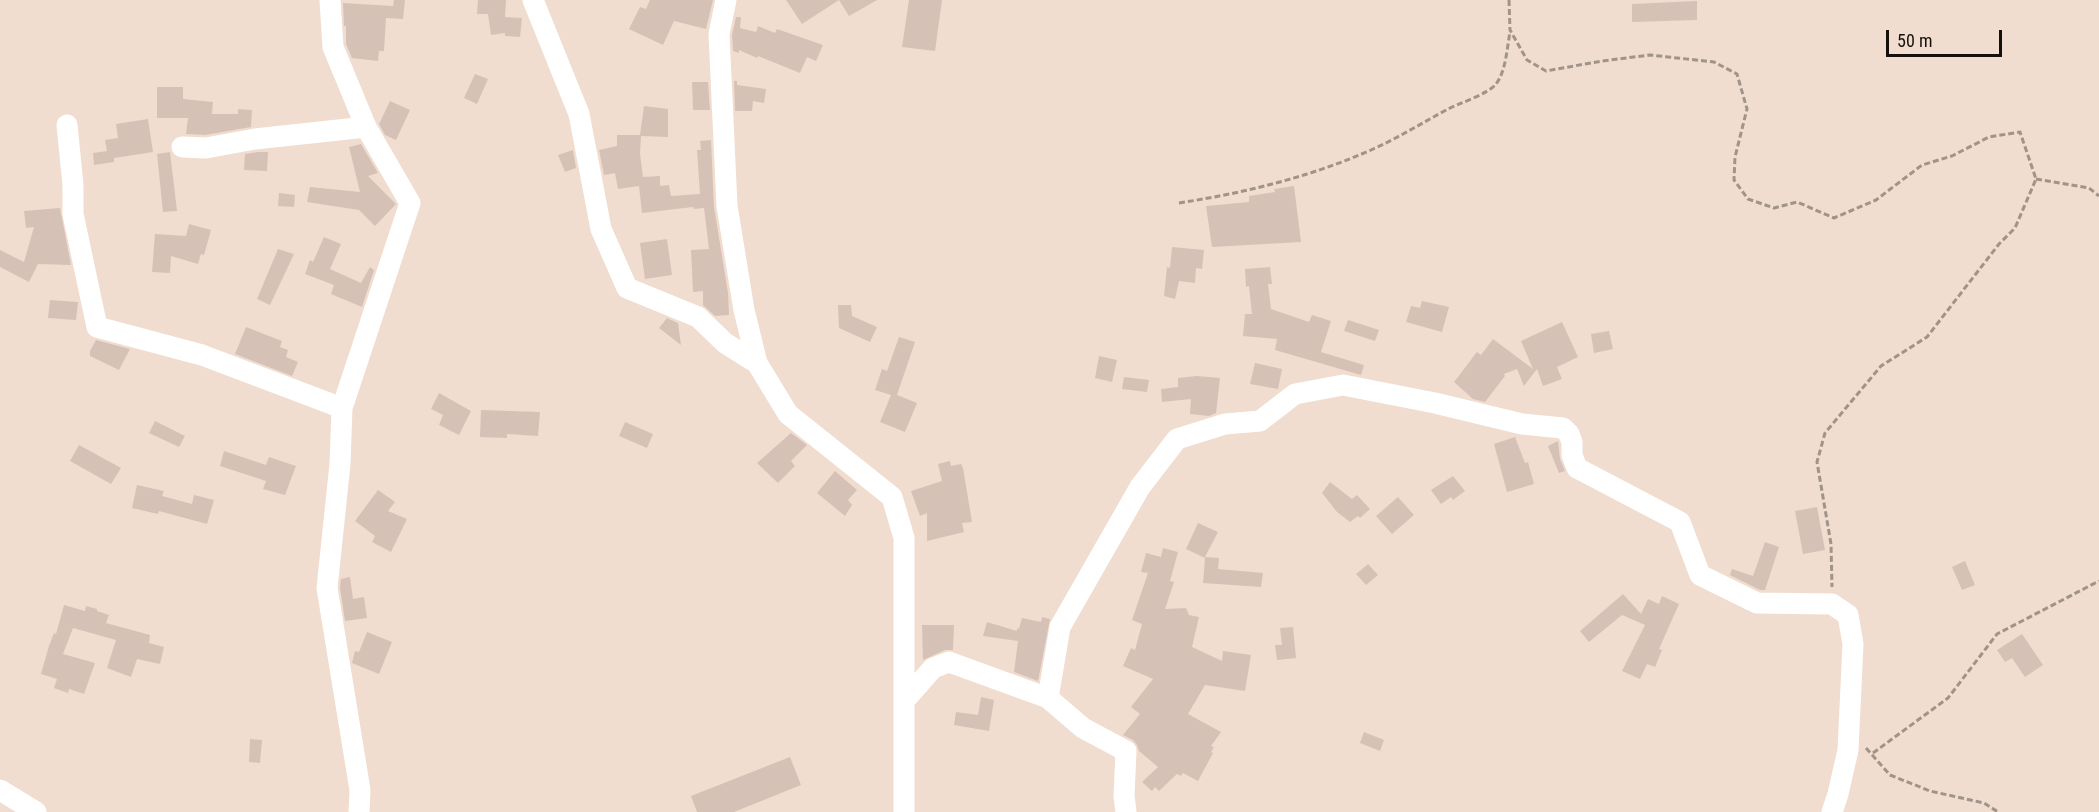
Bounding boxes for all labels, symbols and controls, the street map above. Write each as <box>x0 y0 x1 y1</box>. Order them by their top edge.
scale bar <box>1889 18 2004 56</box>
text: 50 m <box>1897 30 1932 51</box>

